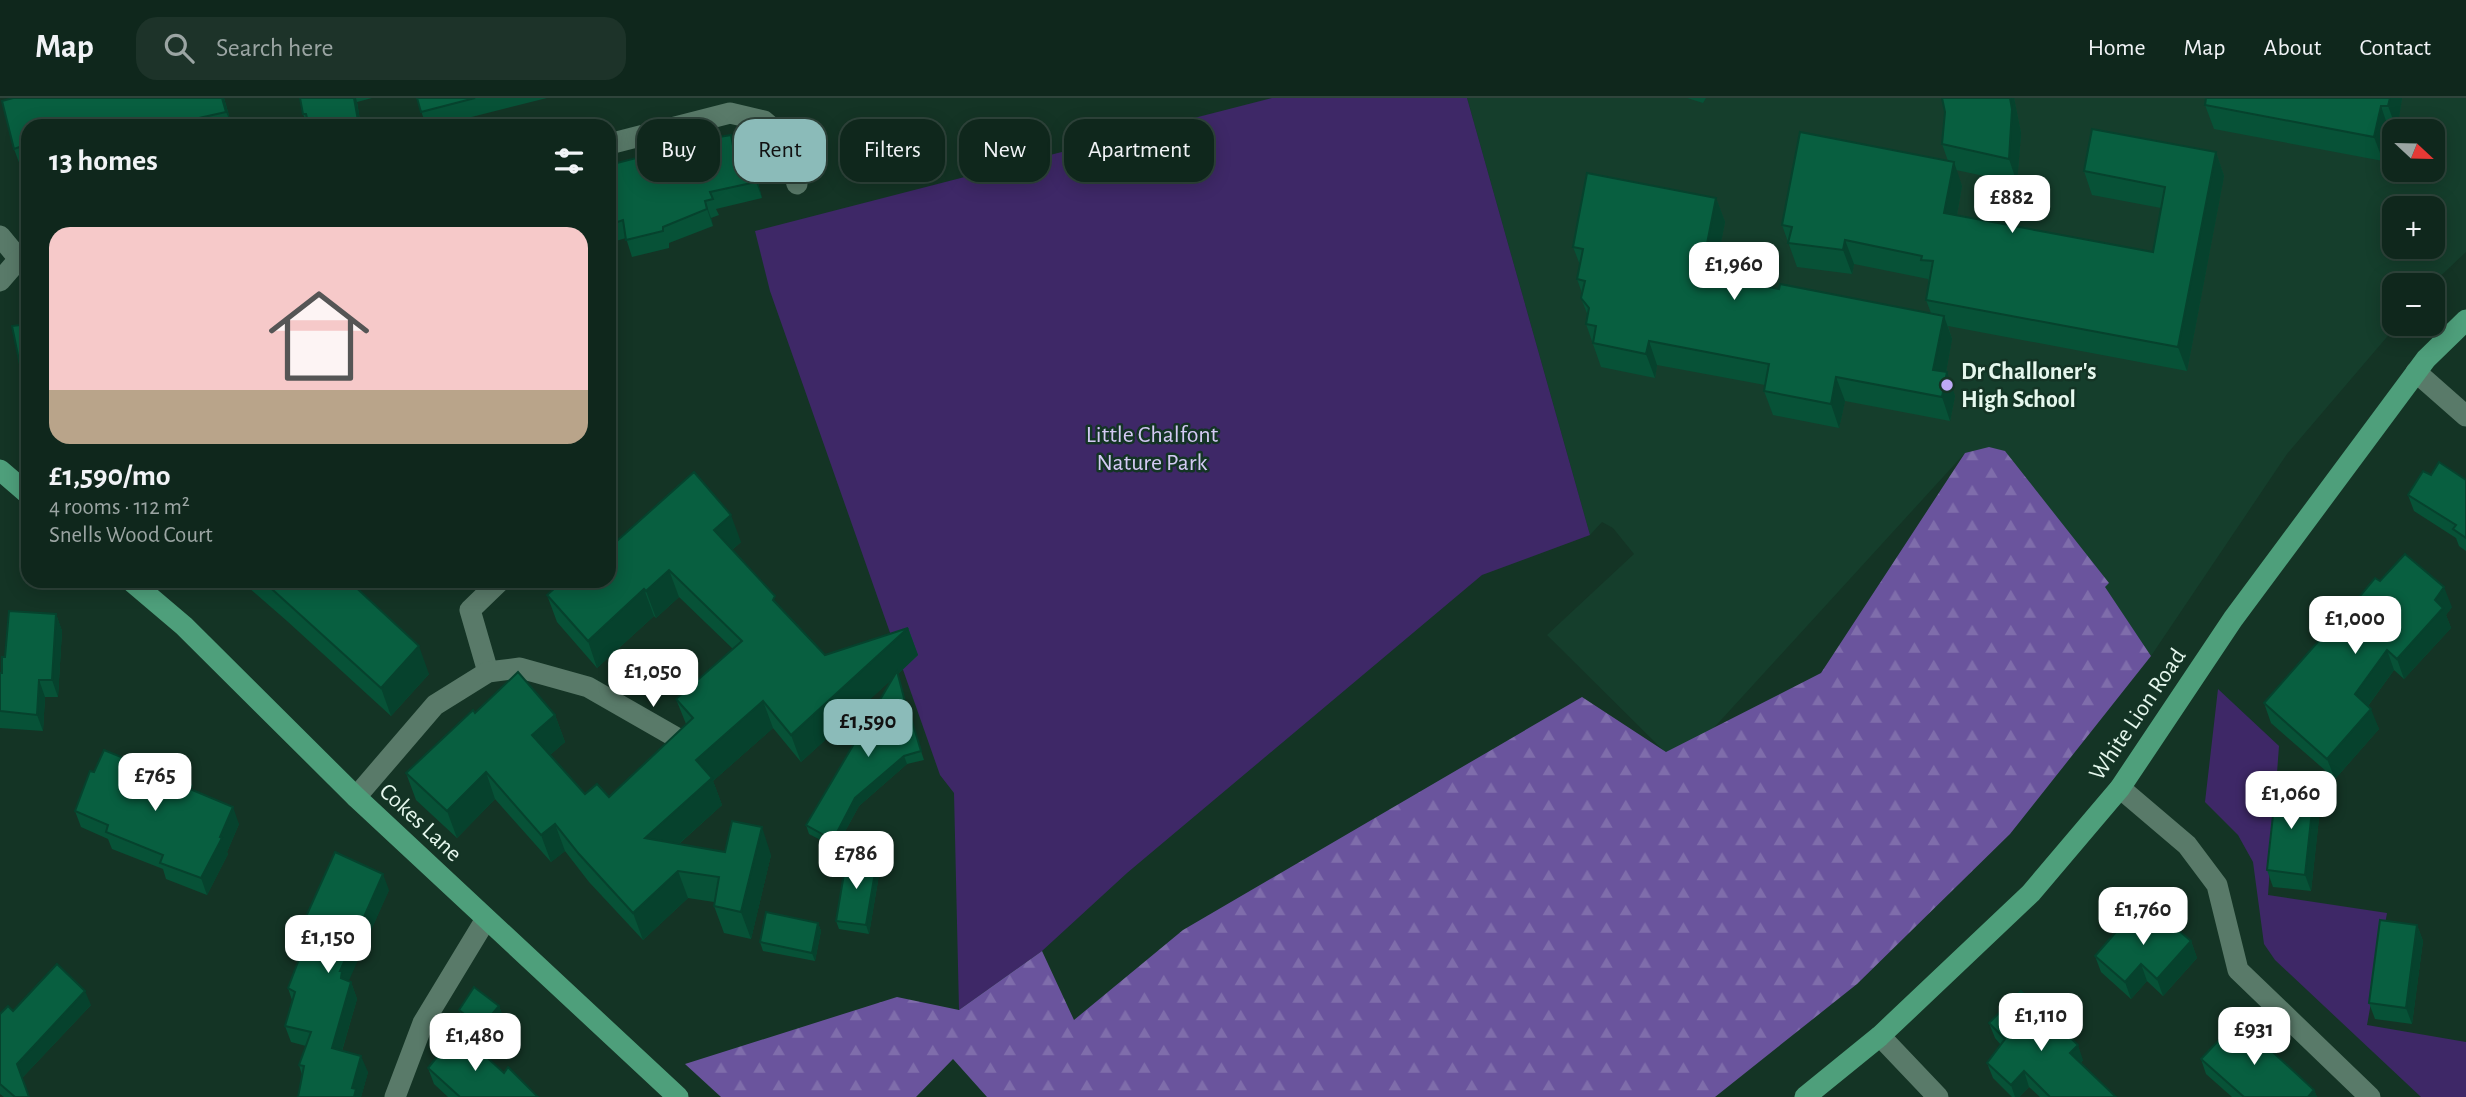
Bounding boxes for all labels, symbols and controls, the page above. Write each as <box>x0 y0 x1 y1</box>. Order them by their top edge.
search box <box>136 17 626 80</box>
icon: search <box>160 29 198 67</box>
text: Map <box>35 31 94 64</box>
text: Search here <box>216 35 334 61</box>
text: Home <box>2088 36 2146 60</box>
text: Map <box>2184 36 2226 60</box>
text: About <box>2264 36 2321 60</box>
text: Contact <box>2359 36 2431 60</box>
chip: Buy <box>637 119 720 182</box>
chip: Rent <box>734 119 826 182</box>
chip: Filters <box>840 119 945 182</box>
chip: New <box>959 119 1050 182</box>
chip: Apartment <box>1064 119 1214 182</box>
north arrow <box>2382 119 2445 182</box>
map controls <box>2382 119 2445 336</box>
icon: filters <box>550 142 588 180</box>
text: 13 homes <box>49 146 158 176</box>
pin: £882 <box>1971 176 2053 235</box>
text: £882 <box>1990 186 2034 209</box>
button: + <box>2382 196 2445 259</box>
pin: £1,960 <box>1677 242 1791 302</box>
text: £1,960 <box>1705 253 1763 276</box>
icon: home <box>256 273 382 399</box>
button: − <box>2382 273 2445 336</box>
place label: Dr Challoner's High School <box>1961 360 2097 412</box>
marker: Dr Challoner's High School <box>1939 377 1955 393</box>
park label: Little Chalfont Nature Park <box>1086 423 1219 475</box>
text: £1,590/mo <box>49 461 171 491</box>
text: 4 rooms · 112 m² <box>49 496 190 519</box>
text: Snells Wood Court <box>49 524 213 547</box>
pin: £1,000 <box>2298 596 2412 656</box>
text: £1,000 <box>2325 607 2385 630</box>
street label: White Lion Road <box>2085 644 2191 785</box>
pin: £1,050 <box>596 650 710 709</box>
text: £1,050 <box>624 660 682 683</box>
pin: £1,590 <box>811 700 925 759</box>
text: £1,590 <box>840 710 896 733</box>
pin: £765 <box>114 754 196 813</box>
text: £765 <box>134 764 176 787</box>
pin: £1,060 <box>2234 772 2348 831</box>
street label: Cokes Lane <box>375 779 466 866</box>
text: £1,060 <box>2262 782 2320 805</box>
pin: £786 <box>815 832 897 891</box>
text: £786 <box>835 842 877 865</box>
pin: £1,760 <box>2086 888 2200 947</box>
text: £1,760 <box>2115 898 2171 921</box>
pin: £1,150 <box>271 916 385 975</box>
text: £1,150 <box>301 926 355 949</box>
pin: £1,110 <box>1984 993 2098 1053</box>
text: £1,110 <box>2015 1004 2067 1027</box>
pin: £931 <box>2213 1007 2295 1067</box>
pin: £1,480 <box>418 1014 532 1073</box>
text: £931 <box>2234 1018 2274 1041</box>
text: £1,480 <box>446 1024 504 1047</box>

